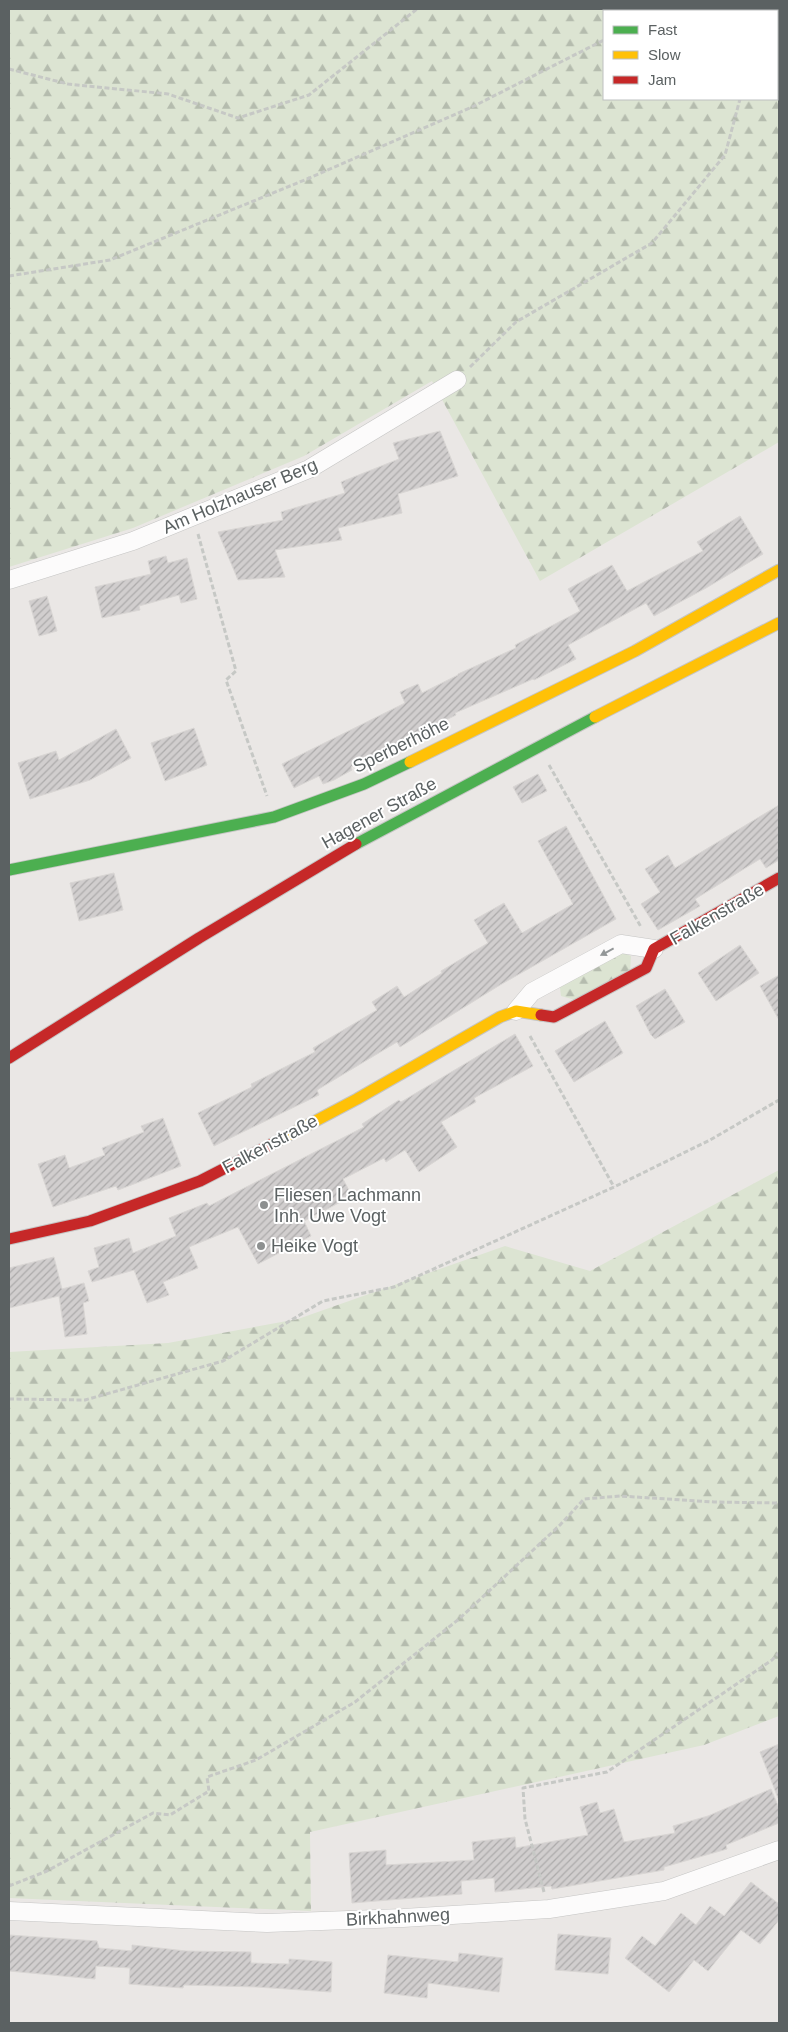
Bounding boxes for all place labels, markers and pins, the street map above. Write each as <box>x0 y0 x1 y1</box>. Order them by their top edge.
place label: Fliesen Lachmann Inh. Uwe Vogt <box>274 1185 421 1226</box>
marker: Fliesen Lachmann Inh. Uwe Vogt <box>258 1199 270 1211</box>
place label: Heike Vogt <box>271 1236 358 1256</box>
marker: Heike Vogt <box>255 1240 267 1252</box>

